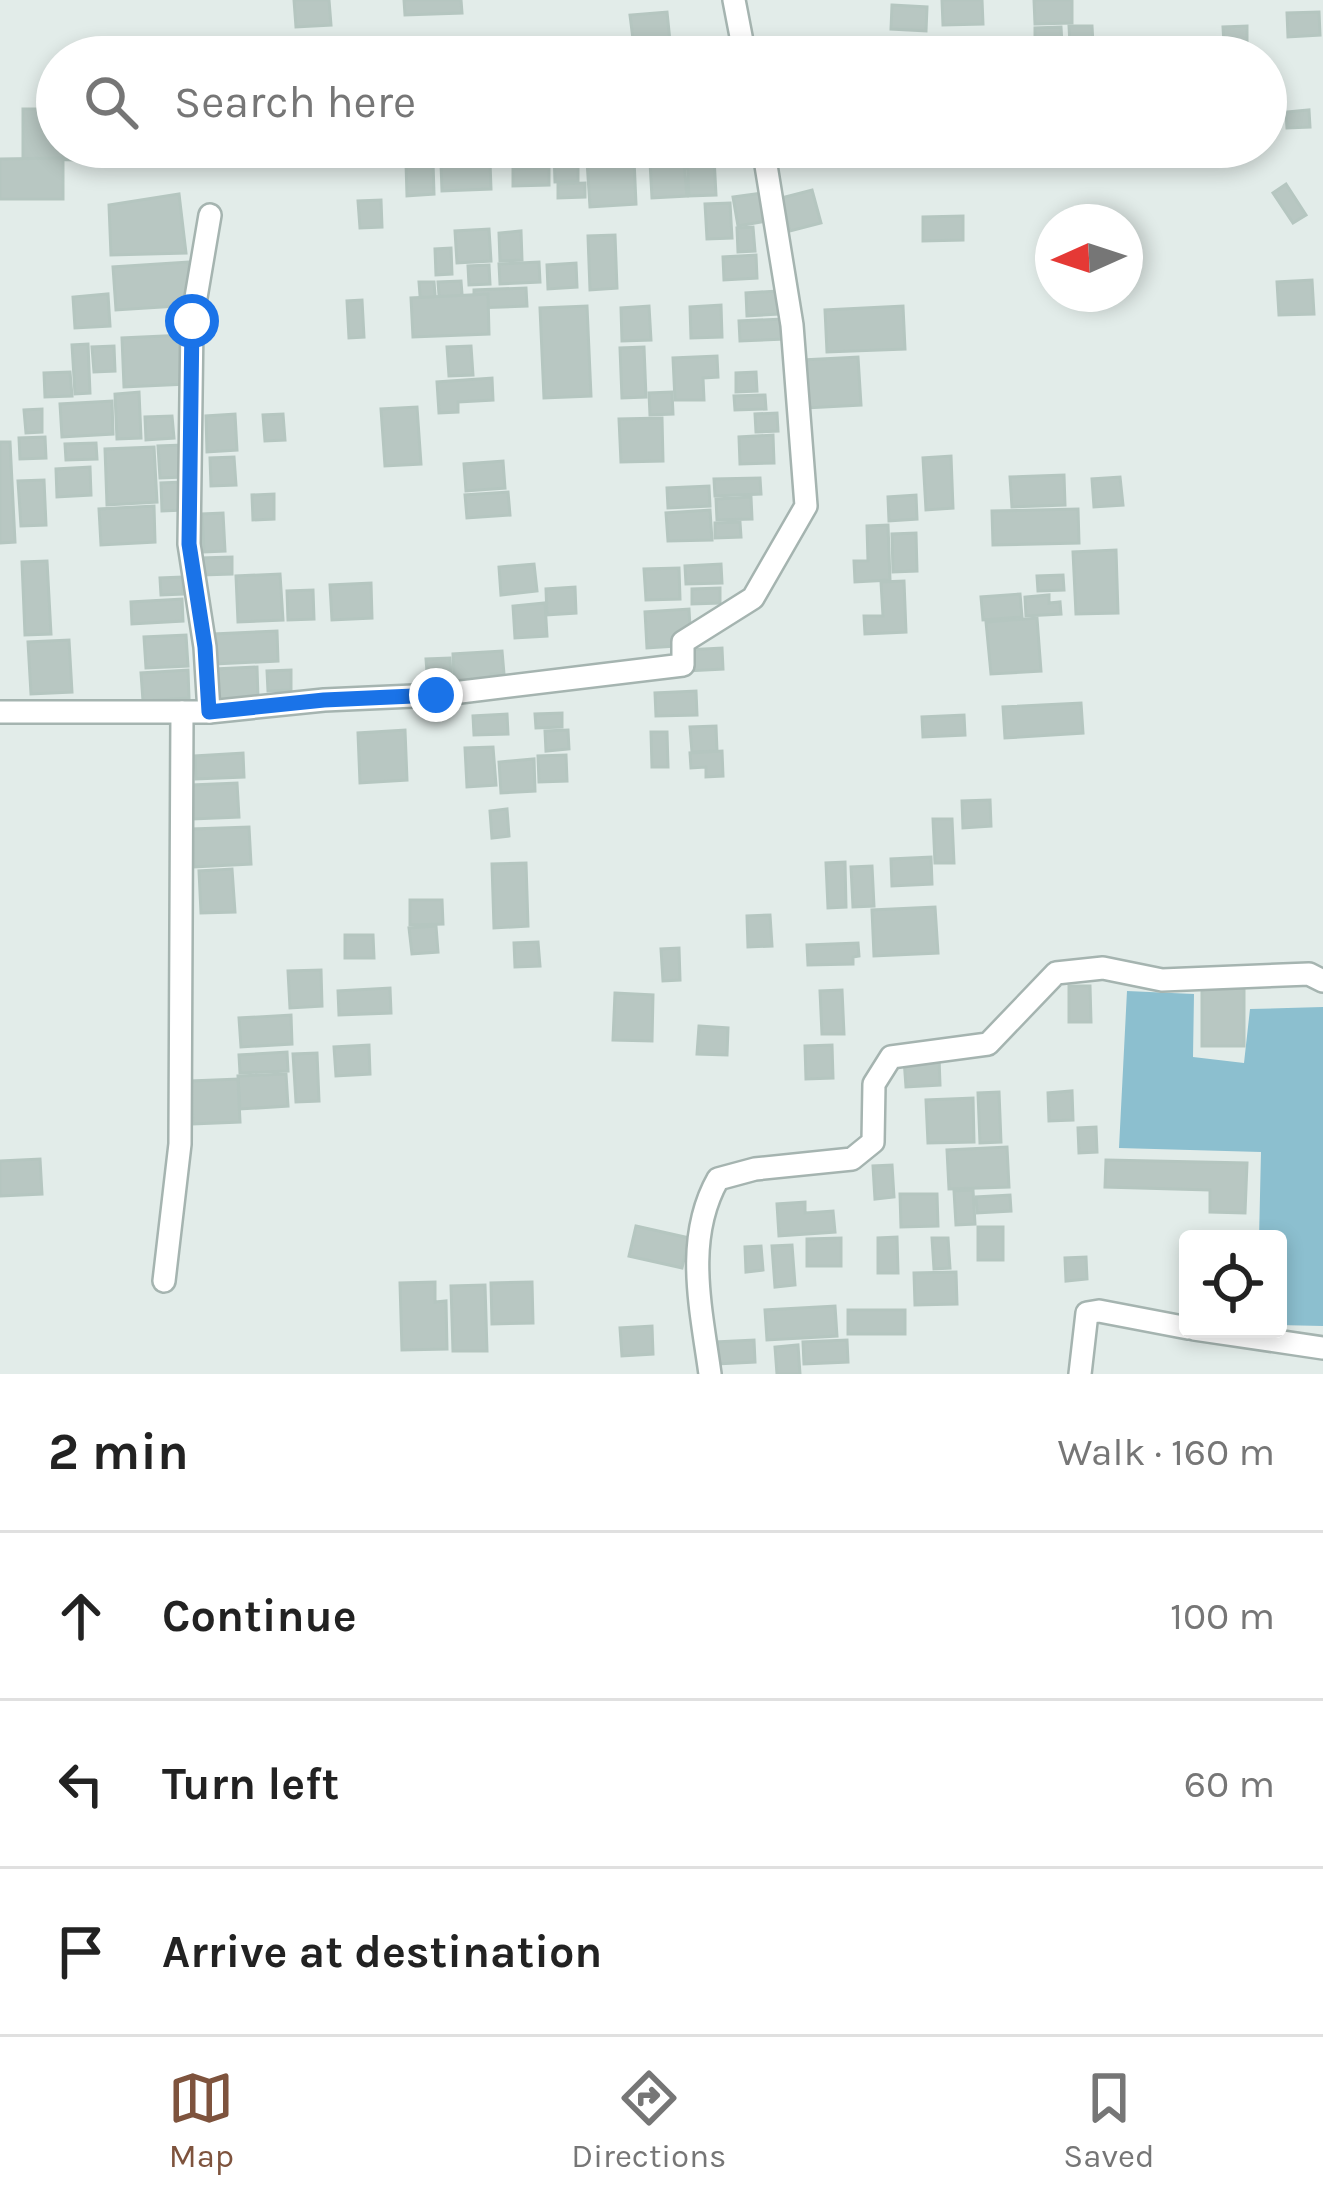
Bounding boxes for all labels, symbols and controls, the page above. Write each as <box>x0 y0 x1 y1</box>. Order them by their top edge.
search box <box>36 36 1287 168</box>
icon: search <box>78 69 144 135</box>
text: Search here <box>174 76 416 128</box>
north arrow <box>1035 204 1143 312</box>
route start <box>165 294 219 348</box>
route end <box>409 668 463 722</box>
map controls <box>1179 1230 1287 1338</box>
button: locate <box>1179 1230 1287 1338</box>
text: 2 min <box>48 1422 189 1482</box>
text: Walk · 160 m <box>1057 1429 1275 1475</box>
icon: ahead <box>48 1583 114 1649</box>
text: Continue <box>162 1590 357 1642</box>
text: 100 m <box>1170 1593 1275 1639</box>
icon: left <box>48 1751 114 1817</box>
text: Turn left <box>162 1758 339 1810</box>
text: 60 m <box>1184 1761 1275 1807</box>
icon: arrive <box>48 1919 114 1985</box>
text: Arrive at destination <box>162 1926 602 1978</box>
tab: Map <box>168 2065 234 2175</box>
tab: Directions <box>571 2065 726 2175</box>
tab: Saved <box>1063 2065 1155 2175</box>

